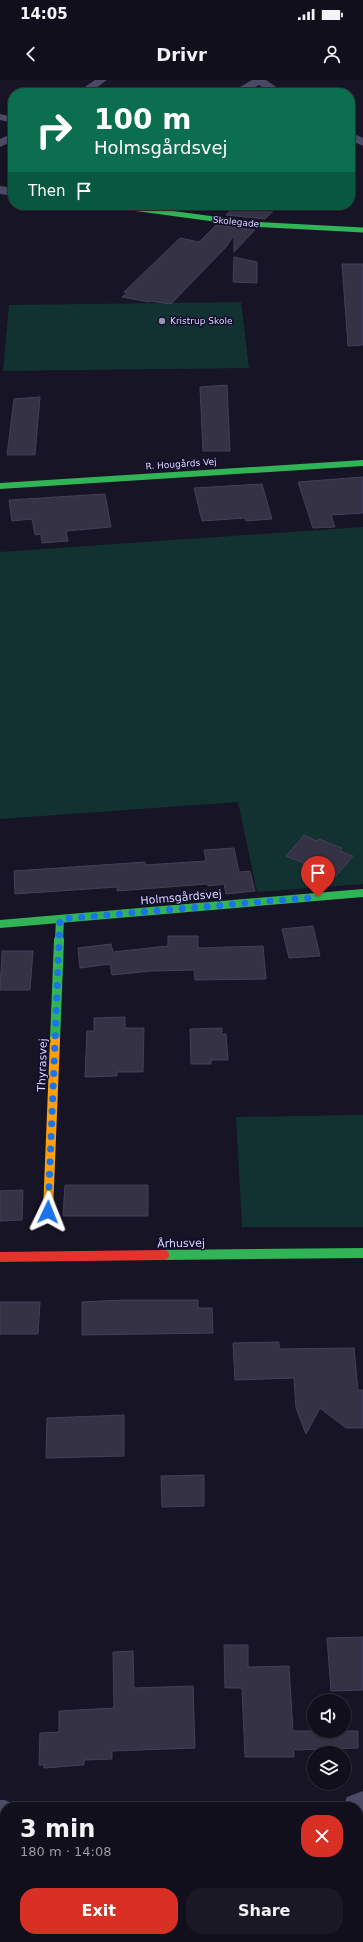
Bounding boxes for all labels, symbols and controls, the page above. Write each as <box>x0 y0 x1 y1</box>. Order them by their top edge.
text: 14:05 <box>20 5 68 23</box>
icon: back <box>20 43 42 65</box>
icon: person <box>321 43 343 65</box>
text: Drivr <box>156 44 207 65</box>
text: 100 m <box>94 103 191 136</box>
icon: right <box>28 104 80 156</box>
text: Holmsgårdsvej <box>94 137 228 158</box>
icon: arrive <box>73 180 95 202</box>
text: Then <box>28 182 65 200</box>
street label: Skolegade <box>212 215 260 229</box>
marker: Kristrup Skole <box>157 316 167 326</box>
place label: Kristrup Skole <box>170 316 233 326</box>
street label: R. Hougårds Vej <box>145 457 217 471</box>
pin <box>301 856 335 897</box>
icon: arrive <box>307 862 329 884</box>
street label: Holmsgårdsvej <box>140 887 222 908</box>
street label: Thyrasvej <box>35 1038 50 1093</box>
position arrow <box>27 1191 69 1233</box>
street label: Århusvej <box>157 1237 205 1250</box>
map controls <box>307 1694 351 1790</box>
button: sound <box>307 1694 351 1738</box>
button: layers <box>307 1746 351 1790</box>
text: 3 min <box>20 1815 95 1843</box>
button: close <box>301 1815 343 1857</box>
text: 180 m · 14:08 <box>20 1844 111 1859</box>
button: Exit <box>20 1888 178 1934</box>
button: Share <box>186 1888 343 1934</box>

